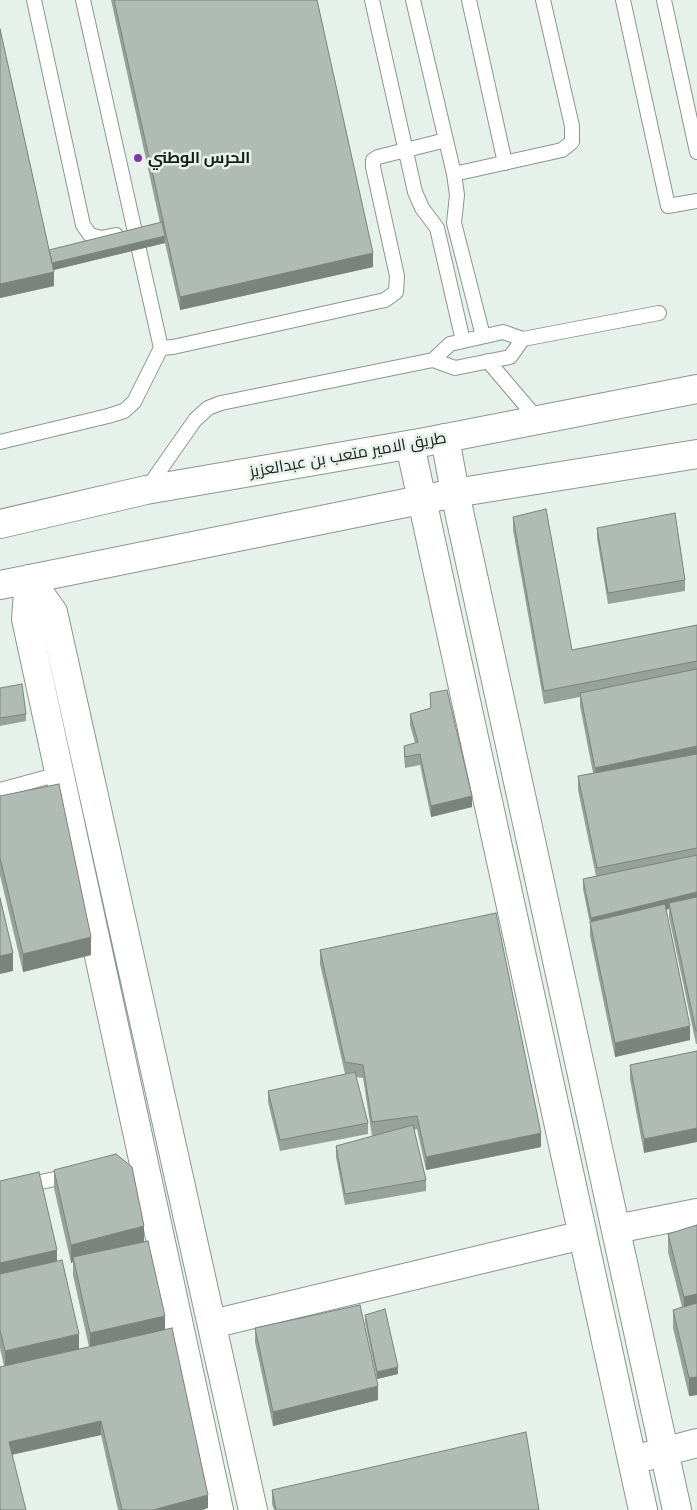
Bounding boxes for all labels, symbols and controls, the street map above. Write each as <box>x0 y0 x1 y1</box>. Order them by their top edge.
place label: الحرس الوطني <box>148 148 250 168</box>
marker: الحرس الوطني <box>132 152 144 164</box>
street label: طريق الامير متعب بن عبدالعزيز <box>248 428 448 482</box>

